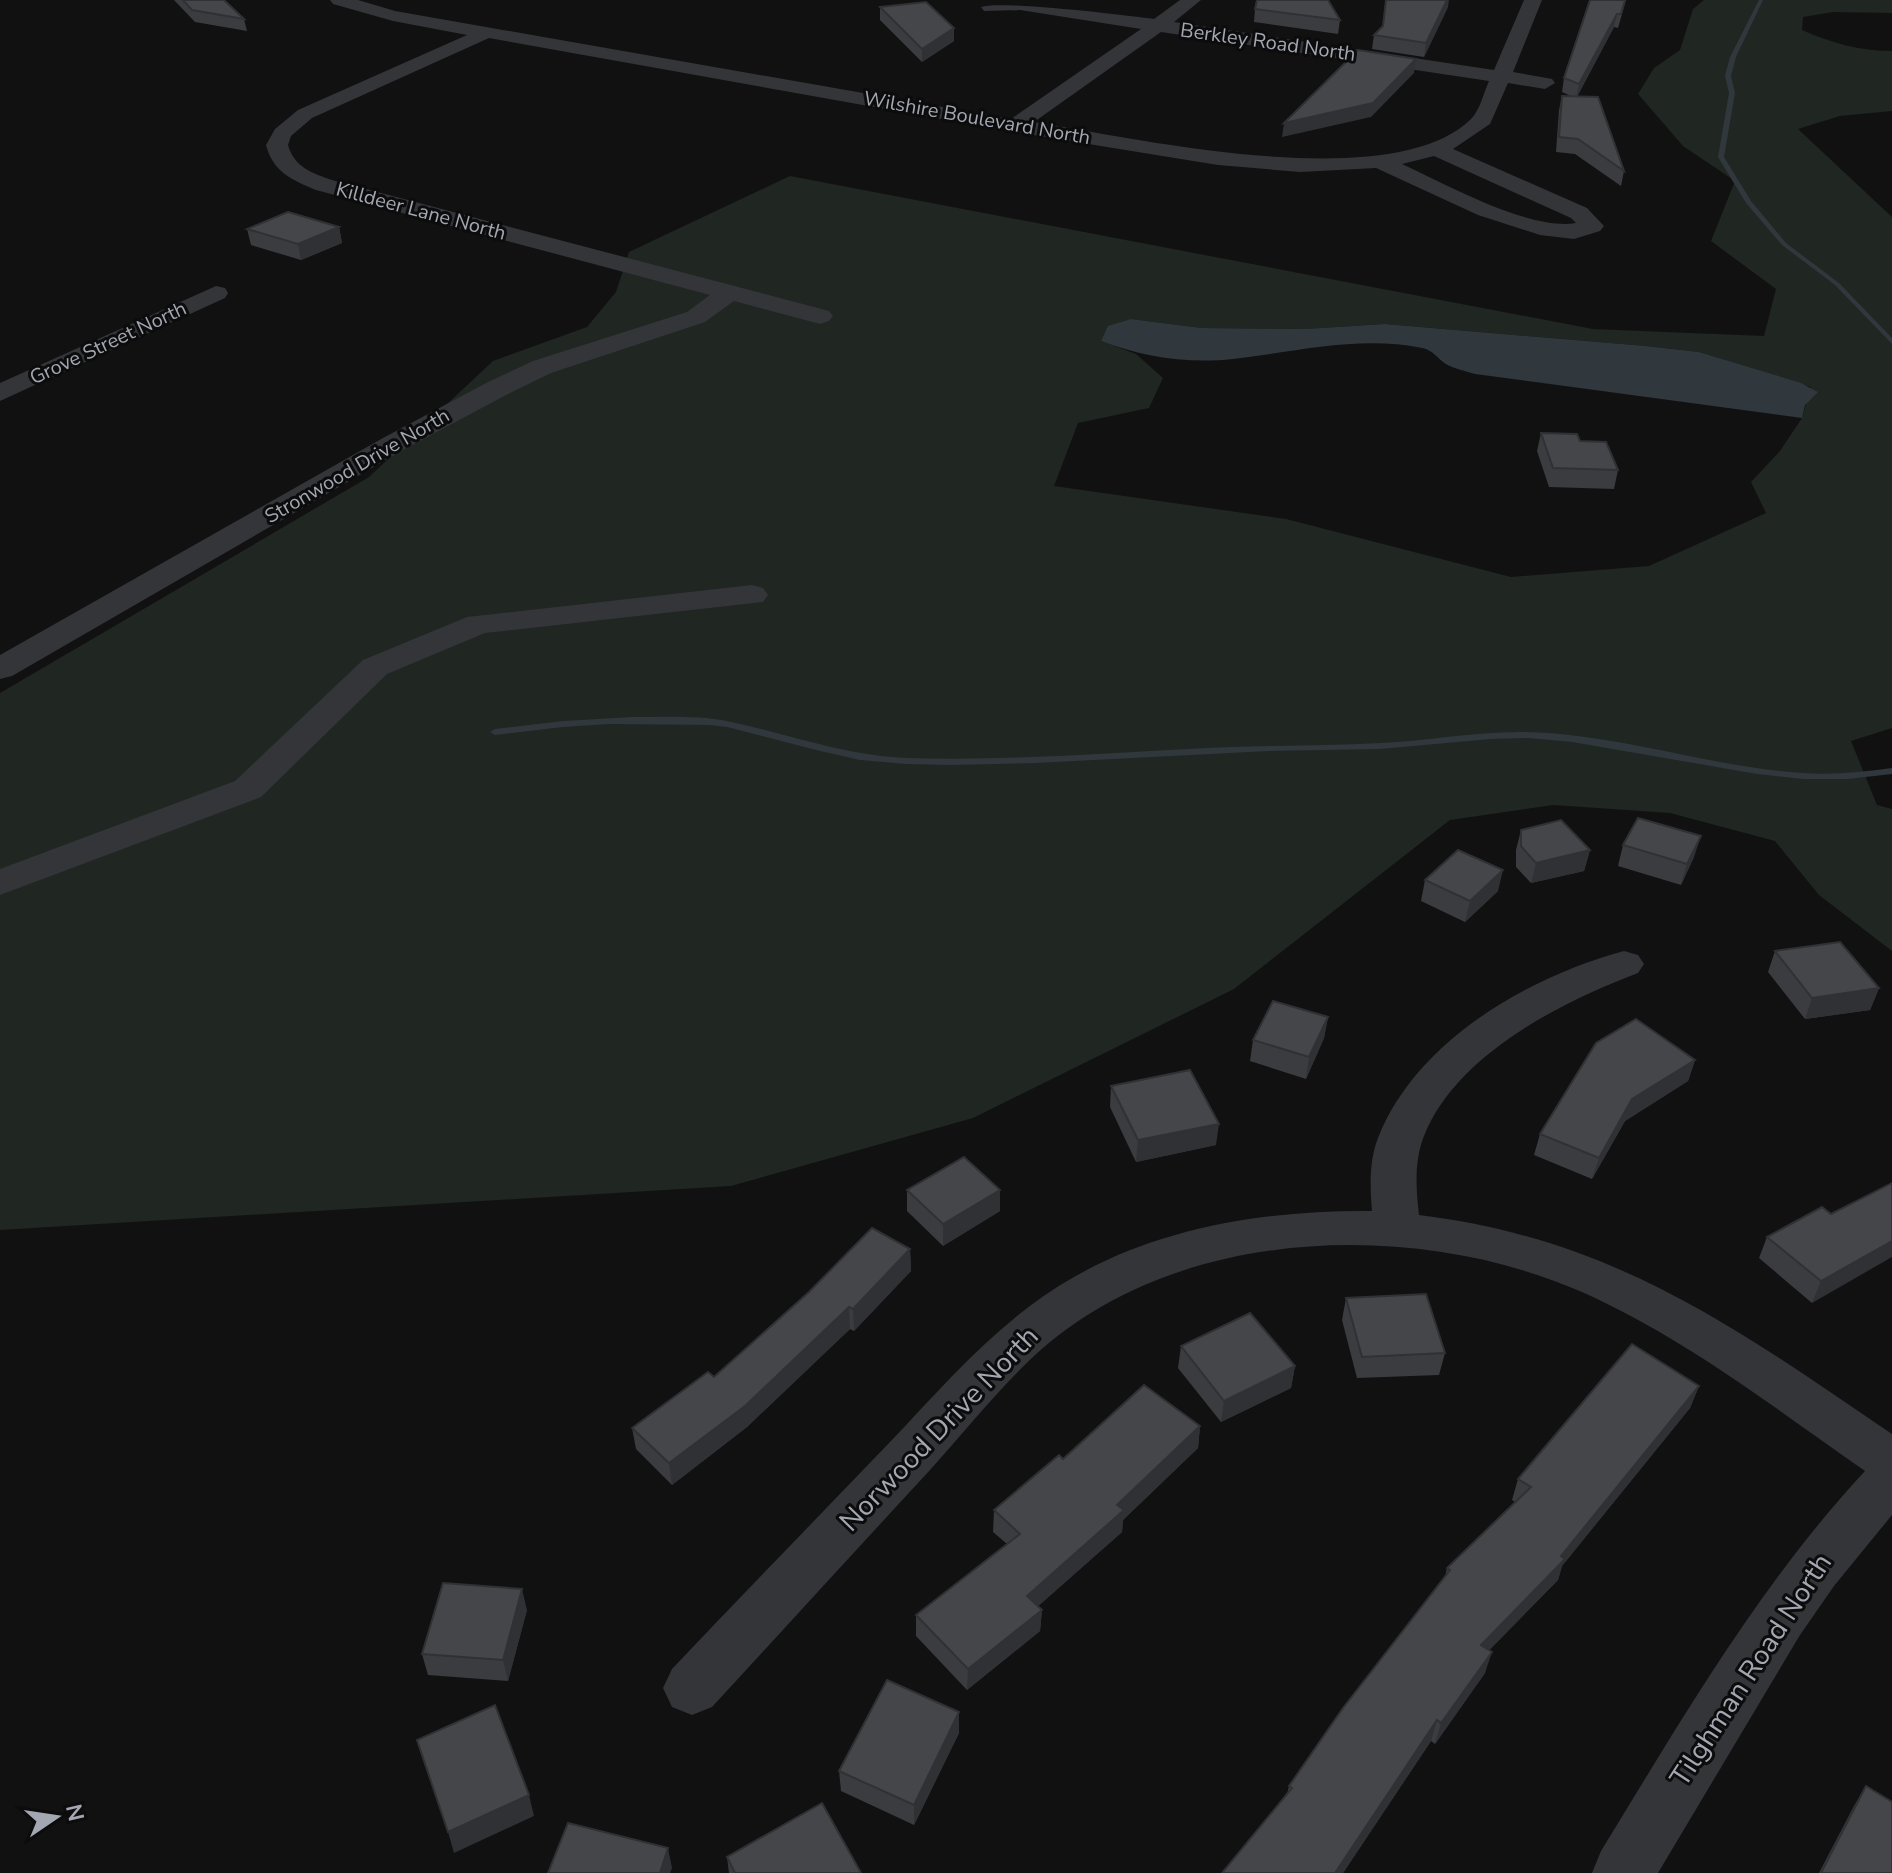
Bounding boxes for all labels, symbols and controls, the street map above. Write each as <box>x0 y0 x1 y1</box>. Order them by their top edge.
street label: Berkley Road North <box>1179 16 1357 68</box>
street label: Wilshire Boulevard North <box>862 85 1092 151</box>
street label: Killdeer Lane North <box>333 175 509 247</box>
street label: Grove Street North <box>25 295 191 391</box>
street label: Stronwood Drive North <box>260 402 454 530</box>
street label: Norwood Drive North <box>831 1318 1047 1540</box>
street label: Tilghman Road North <box>1661 1546 1841 1794</box>
north arrow <box>16 1777 96 1857</box>
text: N <box>58 1801 91 1824</box>

